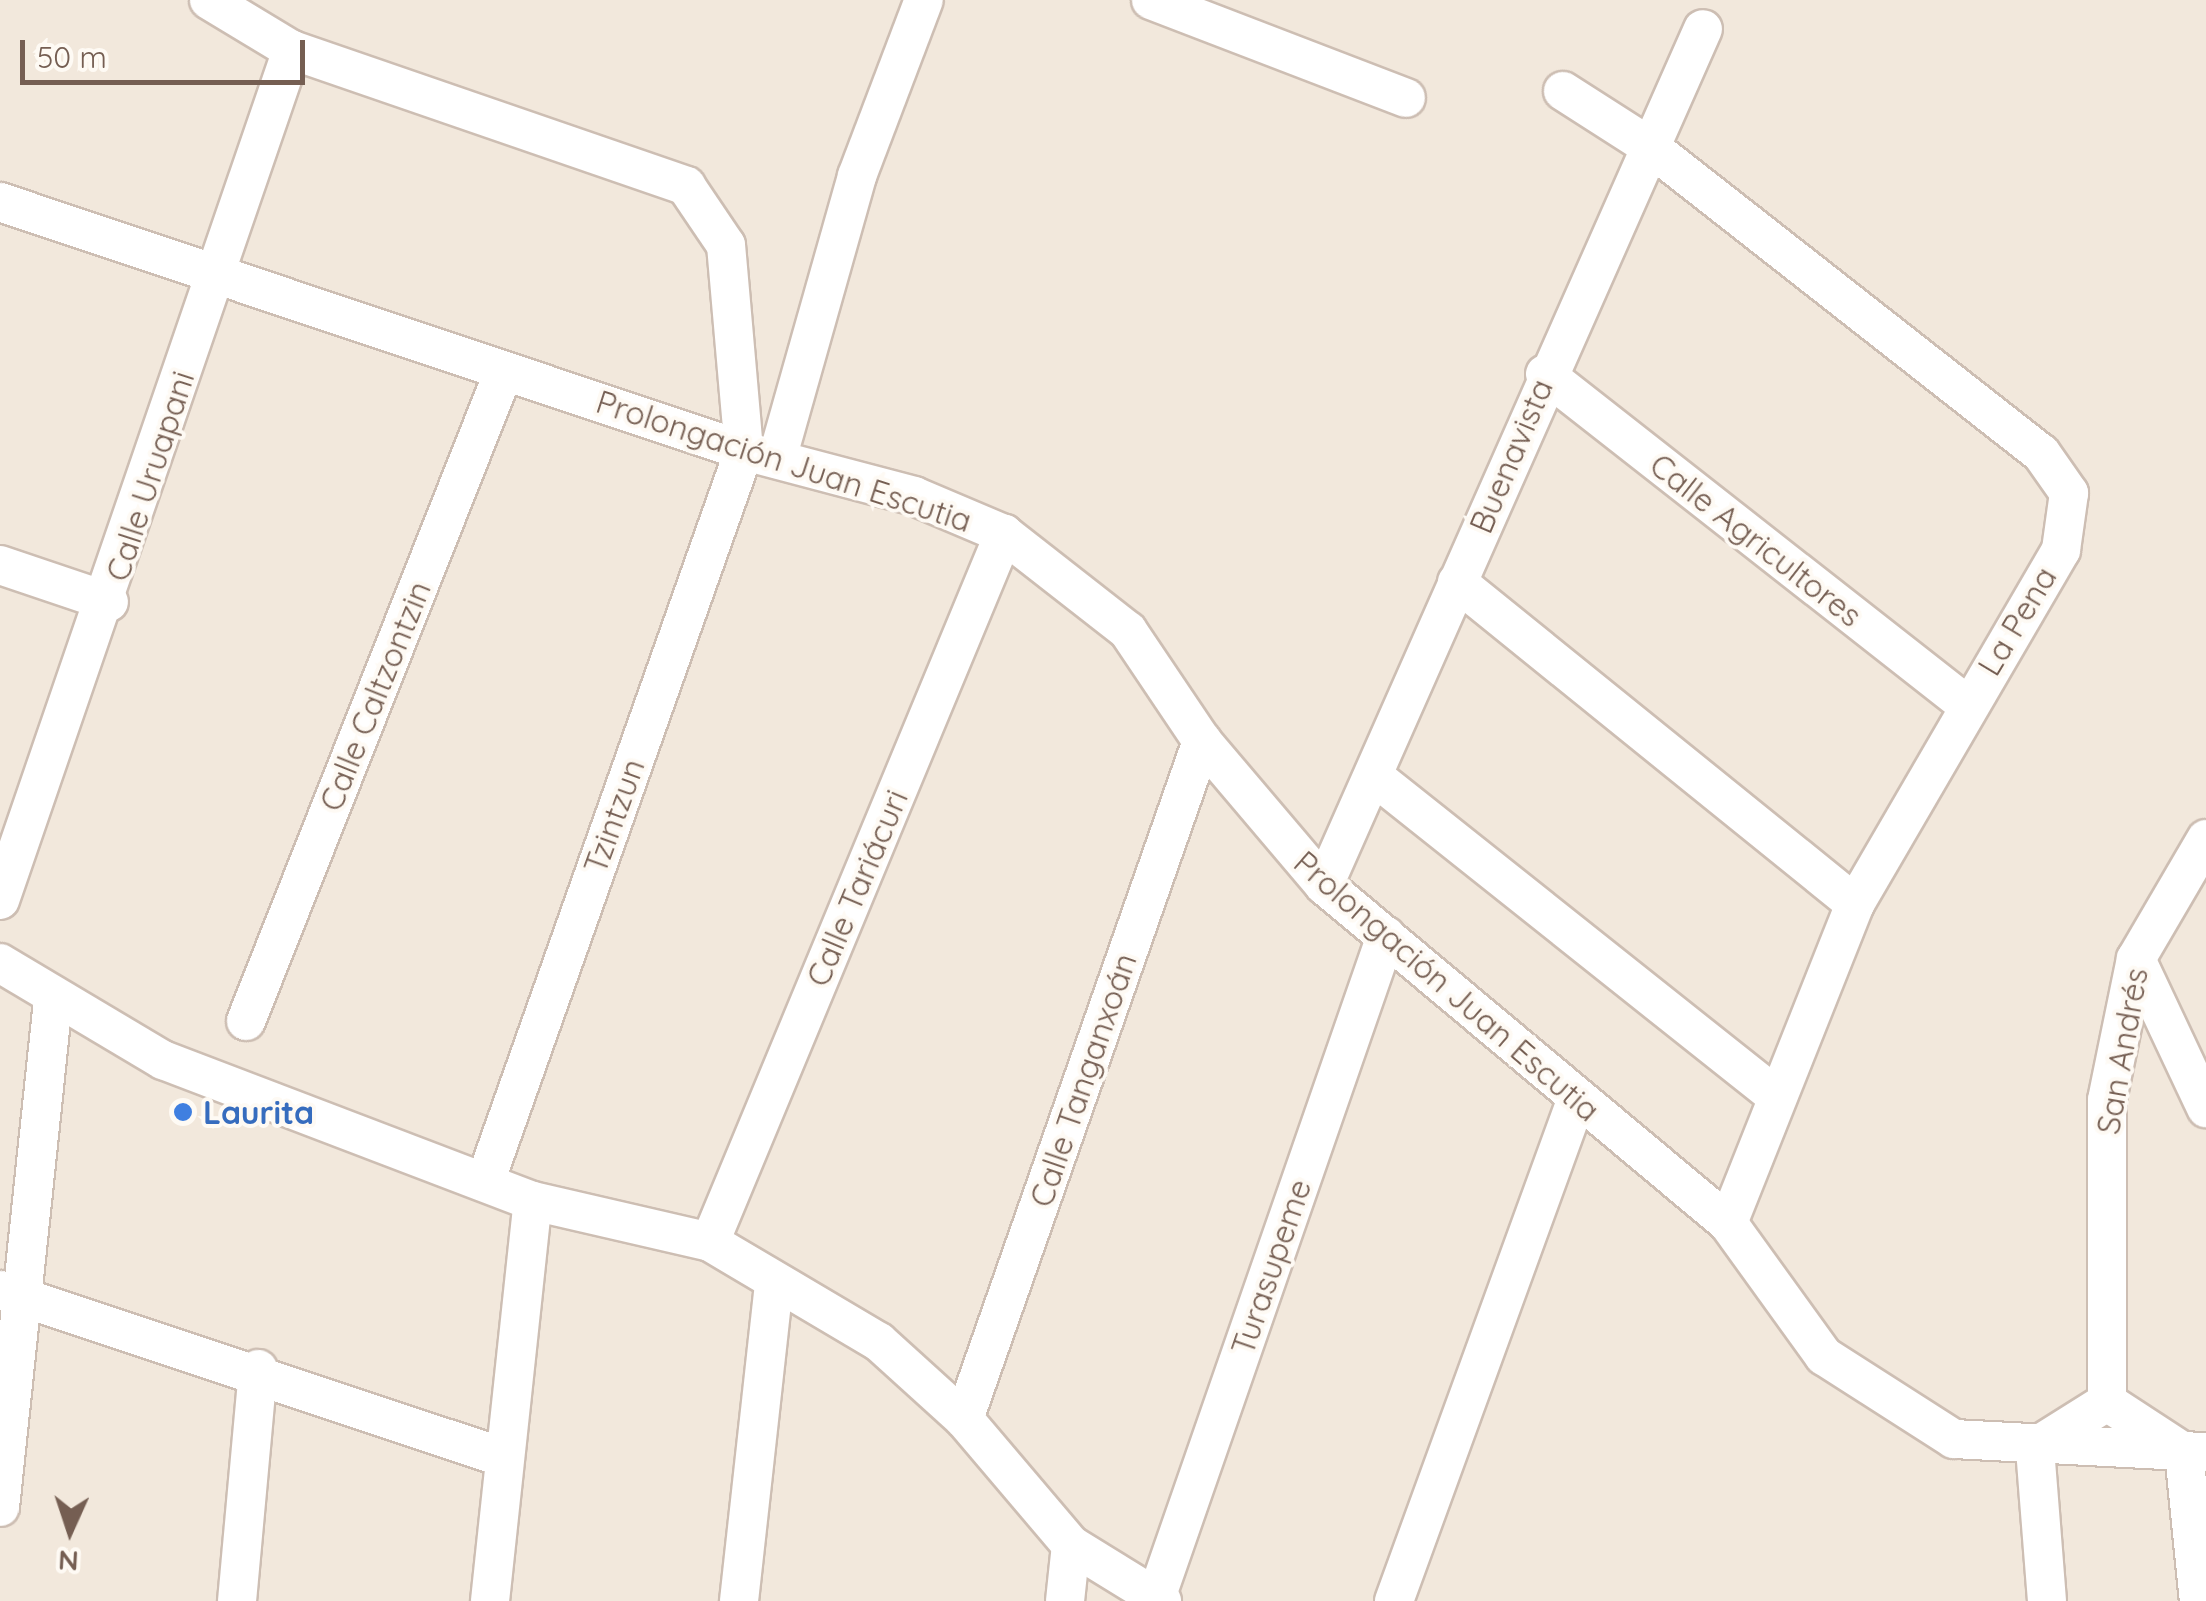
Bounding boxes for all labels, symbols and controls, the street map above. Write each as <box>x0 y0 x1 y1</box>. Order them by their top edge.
scale bar <box>25 20 310 82</box>
text: 50 m <box>37 38 107 76</box>
street label: Calle Uruapani <box>98 366 202 586</box>
street label: Buenavista <box>1461 373 1561 539</box>
street label: Prolongación Juan Escutia <box>592 382 976 540</box>
street label: Calle Agricultores <box>1642 445 1870 635</box>
street label: La Pena <box>1970 560 2064 682</box>
street label: Calle Caltzontzin <box>311 576 439 816</box>
street label: Tzintzun <box>576 754 652 878</box>
street label: Calle Tariácuri <box>798 784 916 992</box>
street label: Prolongación Juan Escutia <box>1286 843 1608 1129</box>
street label: Calle Tanganxoán <box>1022 948 1144 1212</box>
street label: San Andrés <box>2089 965 2155 1137</box>
place label: Laurita <box>203 1093 314 1131</box>
marker: Laurita <box>172 1101 194 1123</box>
street label: Turasupeme <box>1223 1174 1319 1360</box>
north arrow <box>20 1481 120 1581</box>
text: N <box>57 1543 80 1579</box>

